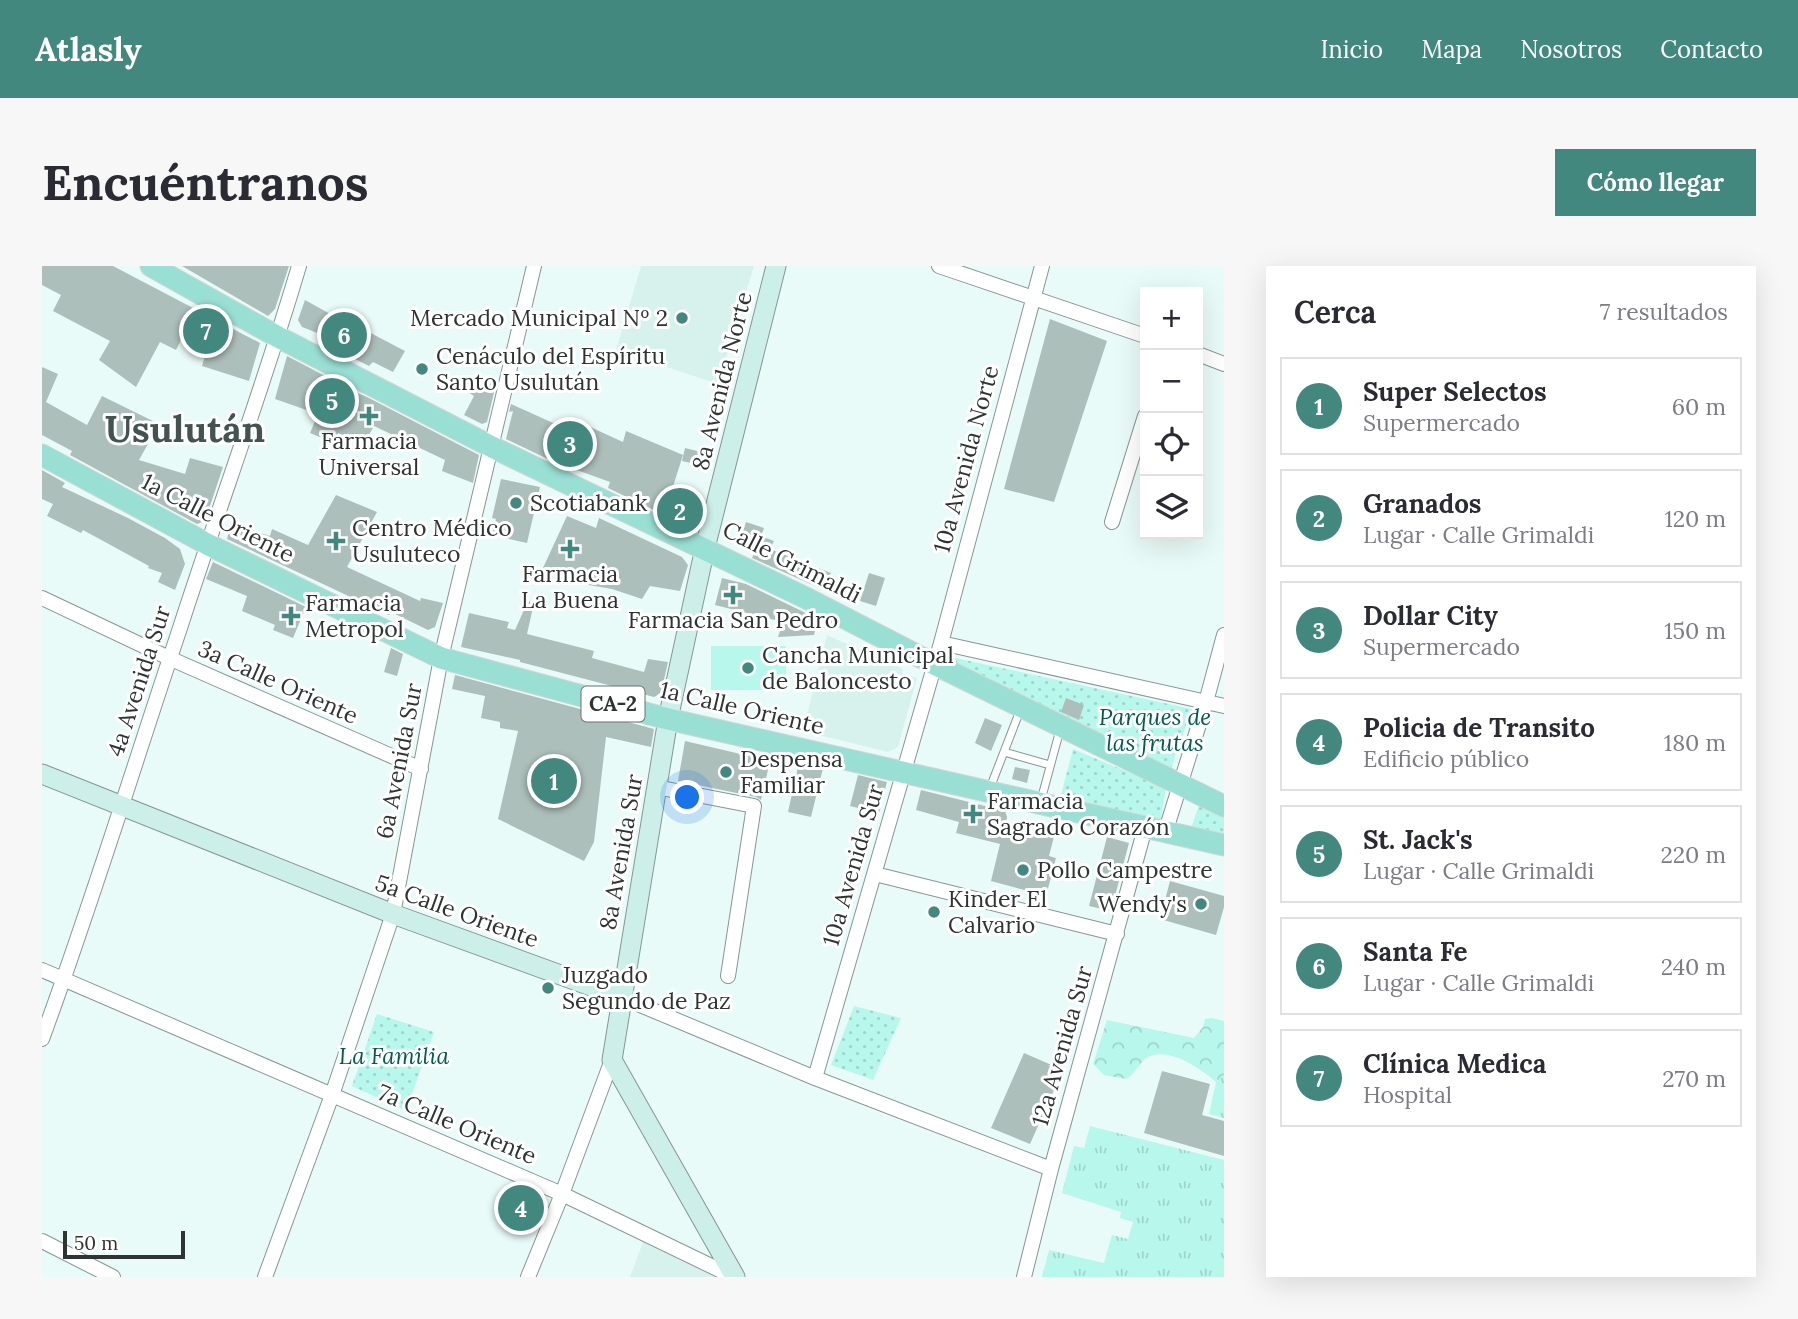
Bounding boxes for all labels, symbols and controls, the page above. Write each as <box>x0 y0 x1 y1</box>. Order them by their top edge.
text: Atlasly <box>35 28 142 70</box>
text: Inicio <box>1320 34 1383 65</box>
text: Mapa <box>1421 34 1482 65</box>
text: Nosotros <box>1520 34 1622 65</box>
text: Contacto <box>1660 34 1763 65</box>
button: Cómo llegar <box>1555 149 1756 216</box>
text: Encuéntranos <box>42 151 369 213</box>
map controls <box>1140 287 1203 539</box>
button: + <box>1140 287 1203 350</box>
street label: 8a Avenida Norte <box>685 289 758 473</box>
text: Cerca <box>1294 293 1376 331</box>
text: 7 resultados <box>1600 297 1728 326</box>
place label: Mercado Municipal Nº 2 <box>410 303 668 332</box>
pin: 7 <box>183 305 229 357</box>
pin: 6 <box>321 309 367 361</box>
marker: Mercado Municipal Nº 2 <box>674 310 690 326</box>
place label: Cenáculo del Espíritu Santo Usulután <box>436 341 665 396</box>
button: − <box>1140 350 1203 413</box>
marker: Cenáculo del Espíritu Santo Usulután <box>414 361 430 377</box>
street label: 10a Avenida Norte <box>927 362 1004 556</box>
pin: 5 <box>309 375 355 427</box>
text: Super Selectos <box>1363 375 1547 408</box>
text: 1 <box>1314 392 1324 421</box>
text: 60 m <box>1672 392 1726 421</box>
district label: Usulután <box>105 405 265 452</box>
marker: Farmacia Universal <box>361 408 377 424</box>
text: Supermercado <box>1363 408 1520 437</box>
button: locate <box>1140 413 1203 476</box>
pin: 3 <box>547 418 593 470</box>
place label: Farmacia Universal <box>319 426 419 481</box>
street label: 1a Calle Oriente <box>137 467 299 569</box>
button: layers <box>1140 476 1203 539</box>
pin: 2 <box>657 485 703 537</box>
text: Granados <box>1363 487 1481 520</box>
place label: Scotiabank <box>530 488 648 517</box>
marker: Scotiabank <box>508 495 524 511</box>
text: 2 <box>1313 504 1325 533</box>
text: 120 m <box>1664 504 1726 533</box>
place label: Centro Médico Usuluteco <box>352 513 512 568</box>
street label: Calle Grimaldi <box>718 514 866 609</box>
text: Lugar · Calle Grimaldi <box>1363 520 1594 549</box>
marker: Centro Médico Usuluteco <box>326 531 346 551</box>
marker: Farmacia La Buena <box>562 541 578 557</box>
place label: Farmacia La Buena <box>521 559 619 614</box>
marker: Farmacia San Pedro <box>725 587 741 603</box>
place label: Farmacia Metropol <box>305 588 404 643</box>
text: Dollar City <box>1363 599 1498 632</box>
street label: 4a Avenida Sur <box>100 602 177 760</box>
place label: Farmacia San Pedro <box>628 605 838 634</box>
marker: Farmacia Metropol <box>283 608 299 624</box>
text: 3 <box>1313 616 1325 645</box>
text: 150 m <box>1664 616 1726 645</box>
text: Supermercado <box>1363 632 1520 661</box>
street label: 3a Calle Oriente <box>194 633 363 730</box>
place label: Cancha Municipal de Baloncesto <box>762 640 954 695</box>
marker: Cancha Municipal de Baloncesto <box>740 660 756 676</box>
street label: 1a Calle Oriente <box>657 675 827 740</box>
street label: 6a Avenida Sur <box>369 681 428 841</box>
road number: CA-2 <box>582 686 644 722</box>
park label: Parques de las frutas <box>1099 702 1211 757</box>
text: Policia de Transito <box>1363 711 1595 744</box>
text: 4 <box>1313 728 1325 757</box>
text: 180 m <box>1664 728 1726 757</box>
place label: Despensa Familiar <box>740 744 843 799</box>
text: Edificio público <box>1363 744 1529 773</box>
pin: 1 <box>531 755 577 807</box>
marker: Despensa Familiar <box>718 764 734 780</box>
street label: 8a Avenida Sur <box>593 772 648 932</box>
your location <box>670 780 704 814</box>
street label: 10a Avenida Sur <box>816 780 890 949</box>
place label: Farmacia Sagrado Corazón <box>987 786 1170 841</box>
marker: Farmacia Sagrado Corazón <box>965 806 981 822</box>
text: St. Jack's <box>1363 823 1473 856</box>
text: 5 <box>1313 840 1325 869</box>
text: 220 m <box>1660 840 1726 869</box>
place label: Pollo Campestre <box>1037 855 1213 884</box>
text: Lugar · Calle Grimaldi <box>1363 856 1594 885</box>
marker: Pollo Campestre <box>1015 862 1031 878</box>
street label: 5a Calle Oriente <box>372 868 543 954</box>
place label: Kinder El Calvario <box>948 884 1047 939</box>
place label: Wendy's <box>1097 889 1187 918</box>
marker: Wendy's <box>1193 896 1209 912</box>
marker: Kinder El Calvario <box>926 904 942 920</box>
text: Santa Fe <box>1363 935 1468 968</box>
text: 6 <box>1312 952 1326 981</box>
text: 240 m <box>1661 952 1726 981</box>
place label: Juzgado Segundo de Paz <box>561 960 731 1015</box>
street label: 12a Avenida Sur <box>1025 962 1098 1129</box>
text: Lugar · Calle Grimaldi <box>1363 968 1594 997</box>
marker: Juzgado Segundo de Paz <box>540 980 556 996</box>
park label: La Familia <box>339 1041 450 1070</box>
text: Clínica Medica <box>1363 1047 1546 1080</box>
text: 7 <box>1314 1064 1324 1093</box>
text: 270 m <box>1662 1064 1726 1093</box>
street label: 7a Calle Oriente <box>373 1077 541 1170</box>
text: Hospital <box>1363 1080 1452 1109</box>
pin: 4 <box>498 1182 544 1234</box>
scale bar <box>63 1228 186 1260</box>
text: 50 m <box>74 1231 118 1255</box>

